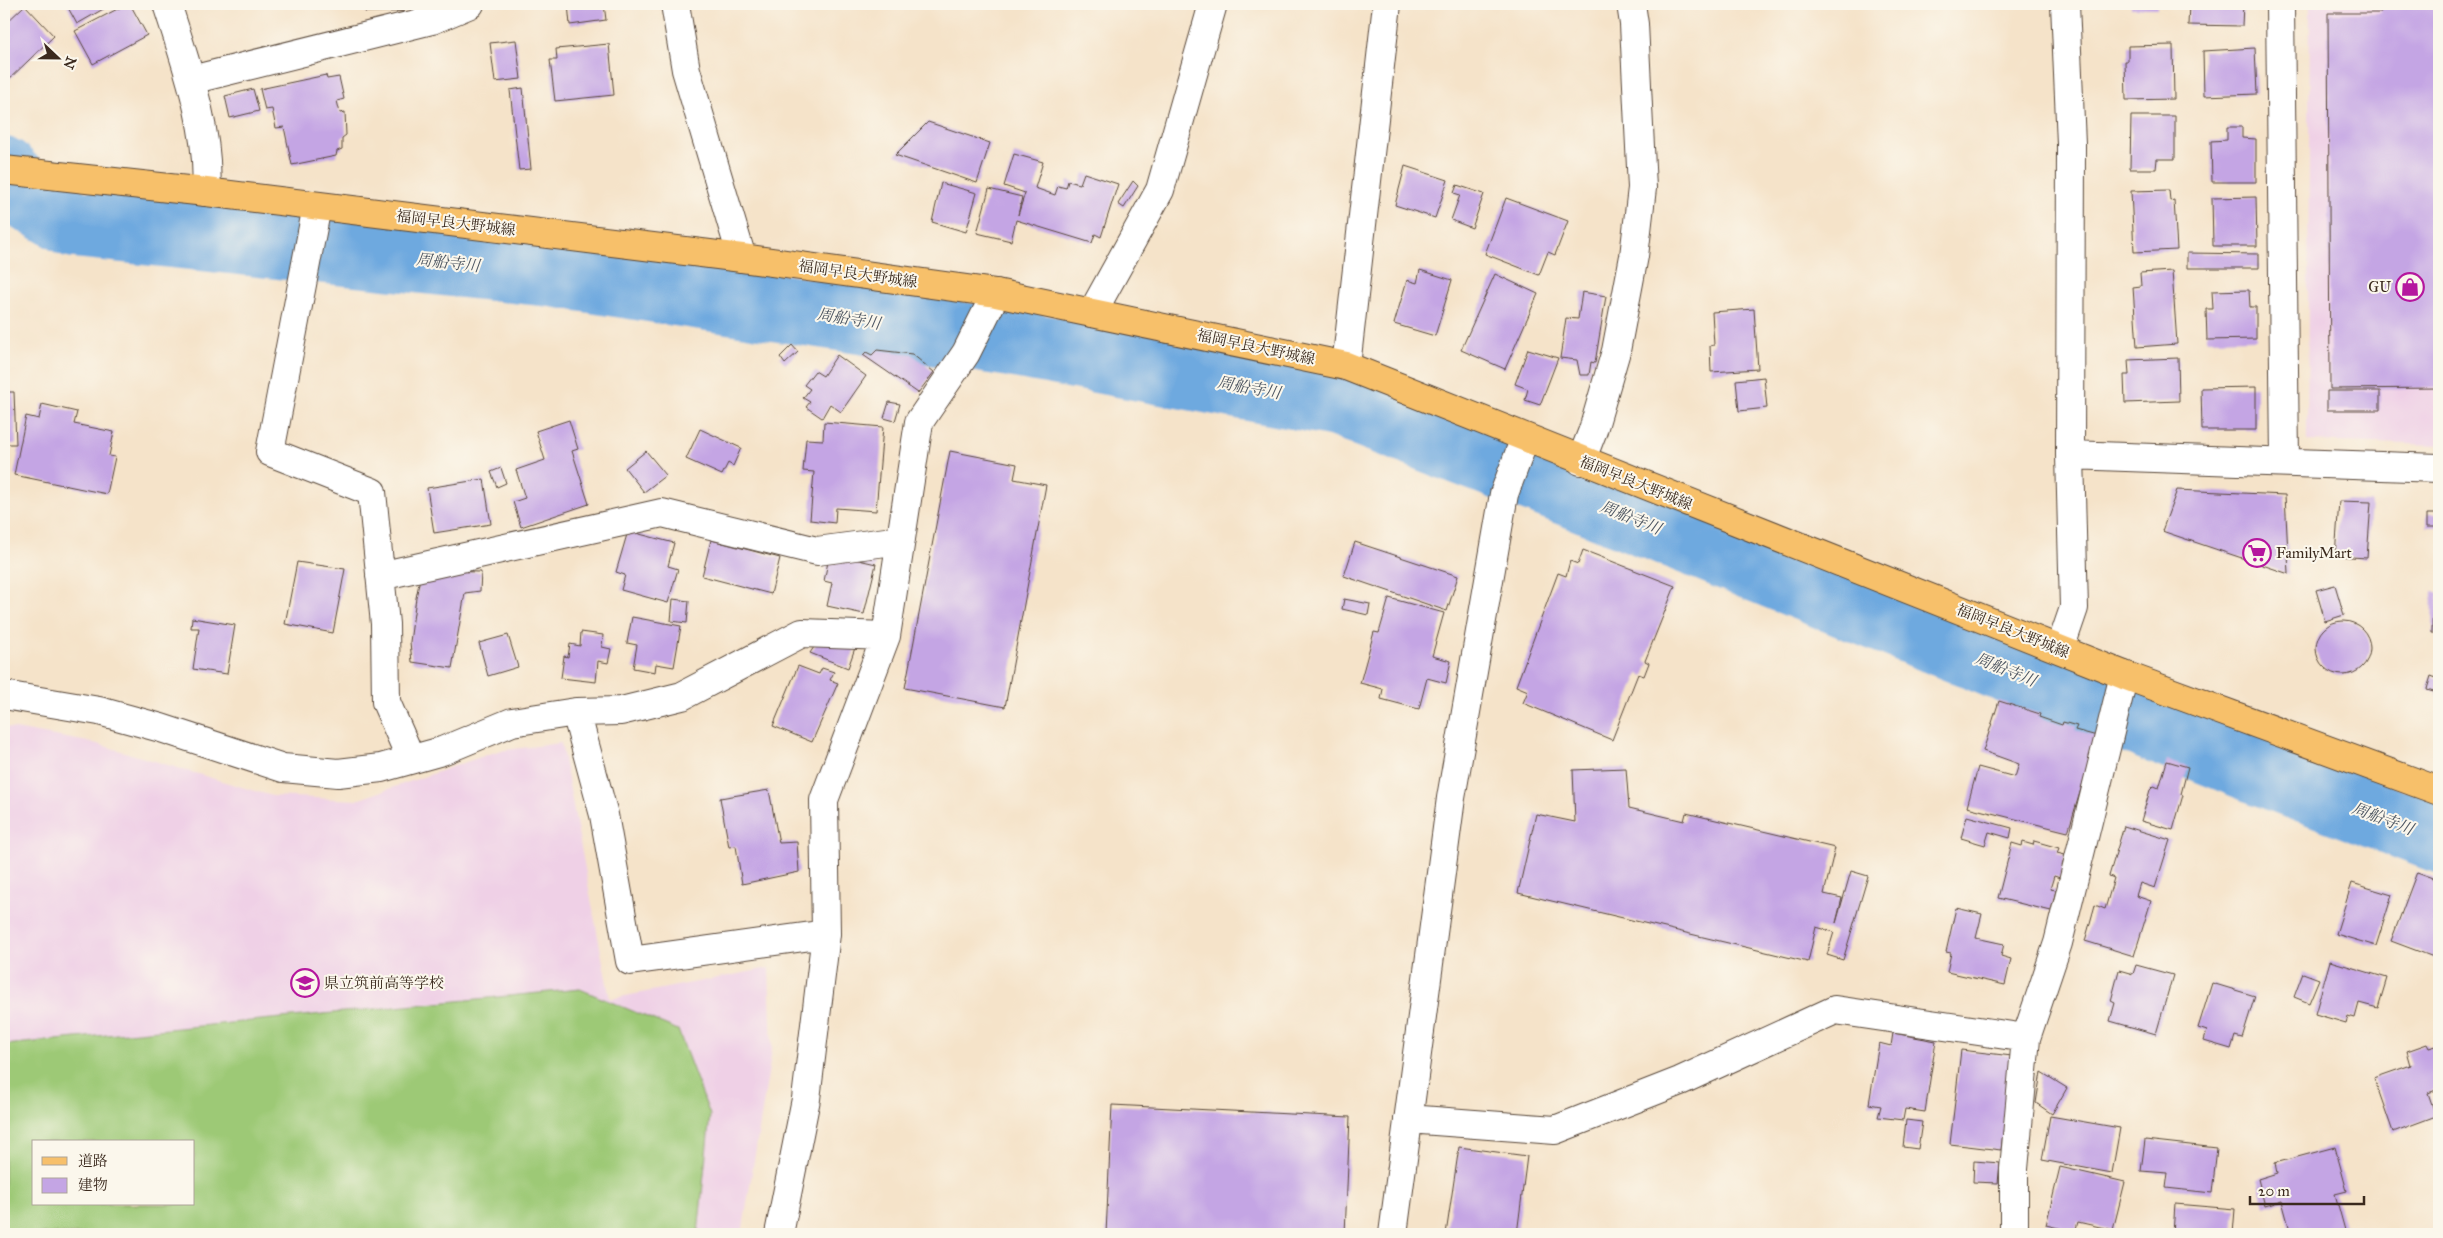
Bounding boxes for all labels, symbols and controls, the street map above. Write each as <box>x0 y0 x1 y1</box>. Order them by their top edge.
north arrow <box>32 32 82 82</box>
text: N <box>59 54 80 71</box>
street label: 福岡早良大野城線 <box>395 207 517 239</box>
water label: 周船寺川 <box>415 250 483 275</box>
street label: 福岡早良大野城線 <box>797 257 919 291</box>
shop icon: GU <box>2395 272 2425 302</box>
place label: GU <box>2368 278 2391 296</box>
water label: 周船寺川 <box>816 304 884 333</box>
street label: 福岡早良大野城線 <box>1195 326 1317 368</box>
water label: 周船寺川 <box>1216 373 1284 403</box>
street label: 福岡早良大野城線 <box>1577 452 1695 514</box>
water label: 周船寺川 <box>1598 497 1666 539</box>
supermarket icon: FamilyMart <box>2242 538 2272 568</box>
place label: FamilyMart <box>2276 544 2352 562</box>
street label: 福岡早良大野城線 <box>1954 600 2072 662</box>
water label: 周船寺川 <box>1973 649 2041 691</box>
water label: 周船寺川 <box>2350 798 2418 840</box>
school or university icon: 県立筑前高等学校 <box>290 968 320 998</box>
place label: 県立筑前高等学校 <box>324 974 444 992</box>
legend <box>32 1140 195 1206</box>
text: 道路 <box>78 1152 108 1170</box>
scale bar <box>2250 1173 2364 1205</box>
text: 建物 <box>78 1176 108 1194</box>
text: 20 m <box>2258 1182 2290 1200</box>

